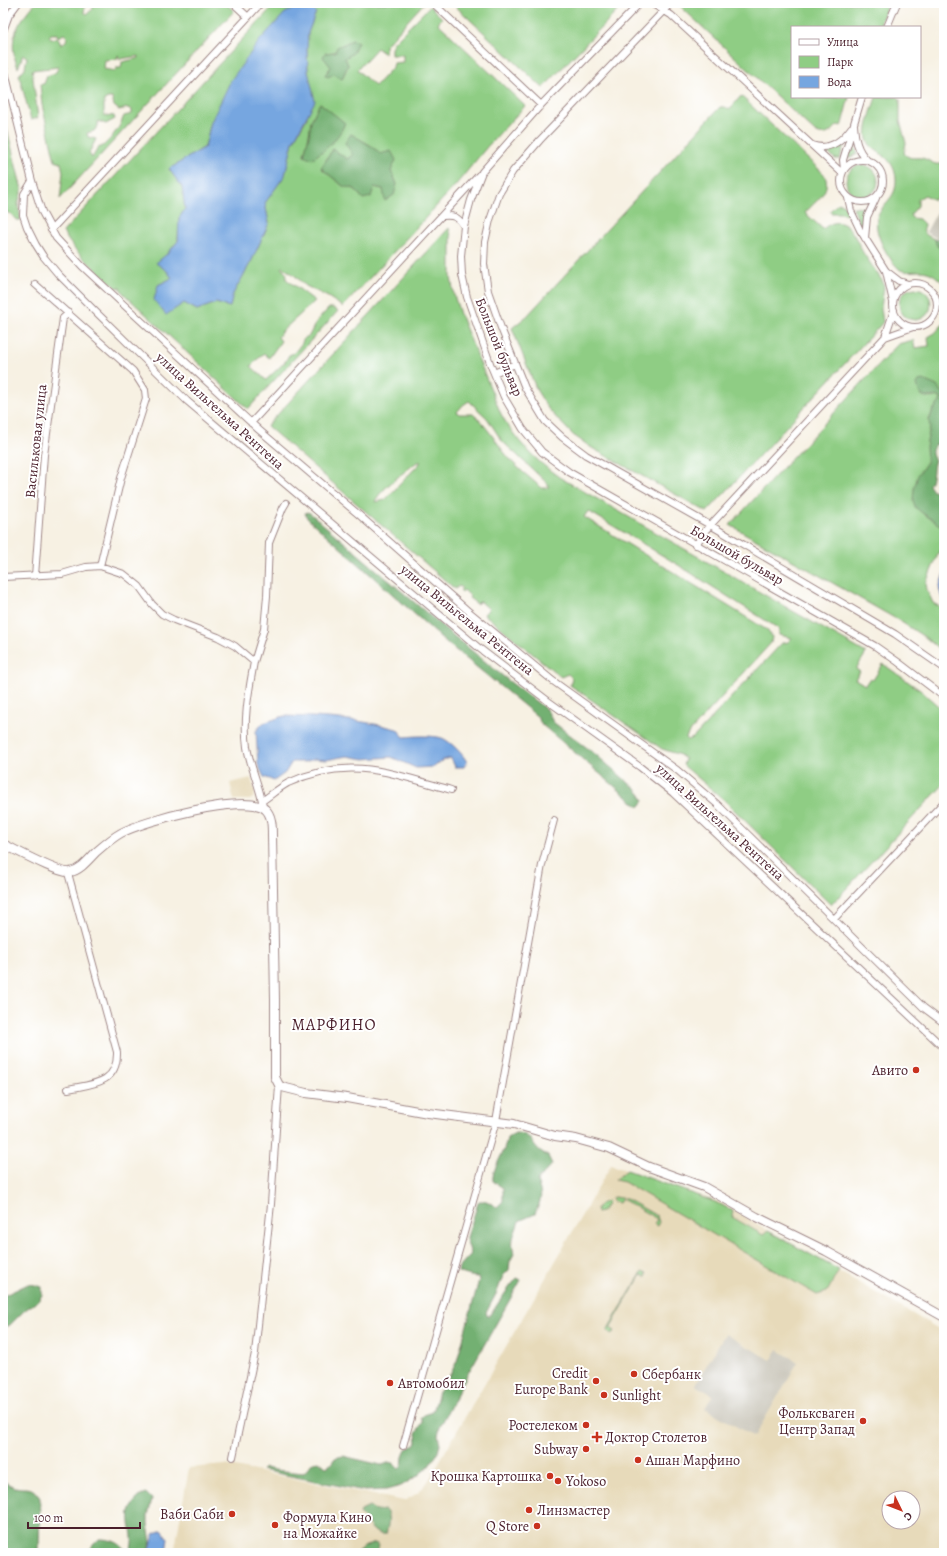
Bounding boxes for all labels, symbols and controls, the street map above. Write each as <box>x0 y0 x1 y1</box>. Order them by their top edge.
legend <box>791 26 921 98</box>
text: Улица <box>827 34 859 50</box>
text: Парк <box>827 54 853 70</box>
text: Вода <box>827 74 852 90</box>
street label: Большой бульвар <box>471 295 527 399</box>
street label: улица Вильгельма Рентгена <box>151 348 289 474</box>
street label: Васильковая улица <box>21 382 51 499</box>
street label: Большой бульвар <box>687 521 787 589</box>
street label: улица Вильгельма Рентгена <box>396 560 538 680</box>
street label: улица Вильгельма Рентгена <box>651 759 789 885</box>
district label: МАРФИНО <box>291 1014 377 1036</box>
place label: Авито <box>871 1061 908 1080</box>
marker: Авито <box>911 1065 921 1075</box>
place label: Credit Europe Bank <box>514 1364 588 1399</box>
place label: Сбербанк <box>642 1365 701 1384</box>
marker: Сбербанк <box>629 1369 639 1379</box>
place label: Автомобил <box>397 1374 465 1393</box>
marker: Credit Europe Bank <box>591 1376 601 1386</box>
marker: Автомобил <box>385 1378 395 1388</box>
place label: Sunlight <box>612 1386 662 1405</box>
marker: Sunlight <box>599 1390 609 1400</box>
place label: Фольксваген Центр Запад <box>778 1404 855 1439</box>
place label: Ростелеком <box>508 1416 578 1435</box>
marker: Фольксваген Центр Запад <box>858 1416 868 1426</box>
marker: Ростелеком <box>581 1420 591 1430</box>
place label: Доктор Столетов <box>605 1428 707 1447</box>
marker: Доктор Столетов <box>592 1432 602 1442</box>
place label: Subway <box>534 1440 579 1459</box>
marker: Subway <box>581 1444 591 1454</box>
place label: Ашан Марфино <box>645 1451 740 1470</box>
marker: Ашан Марфино <box>633 1455 643 1465</box>
place label: Крошка Картошка <box>430 1467 543 1486</box>
marker: Крошка Картошка <box>545 1471 555 1481</box>
place label: Yokoso <box>565 1472 606 1491</box>
marker: Yokoso <box>553 1476 563 1486</box>
north arrow <box>881 1490 921 1530</box>
place label: Линзмастер <box>537 1501 610 1520</box>
scale bar <box>28 1504 140 1530</box>
place label: Ваби Саби <box>160 1505 224 1524</box>
marker: Линзмастер <box>524 1505 534 1515</box>
place label: Формула Кино на Можайке <box>283 1508 372 1543</box>
marker: Ваби Саби <box>227 1509 237 1519</box>
text: С <box>900 1509 916 1524</box>
text: 100 m <box>34 1510 63 1526</box>
place label: Q Store <box>486 1517 529 1536</box>
marker: Формула Кино на Можайке <box>270 1520 280 1530</box>
marker: Q Store <box>532 1521 542 1531</box>

